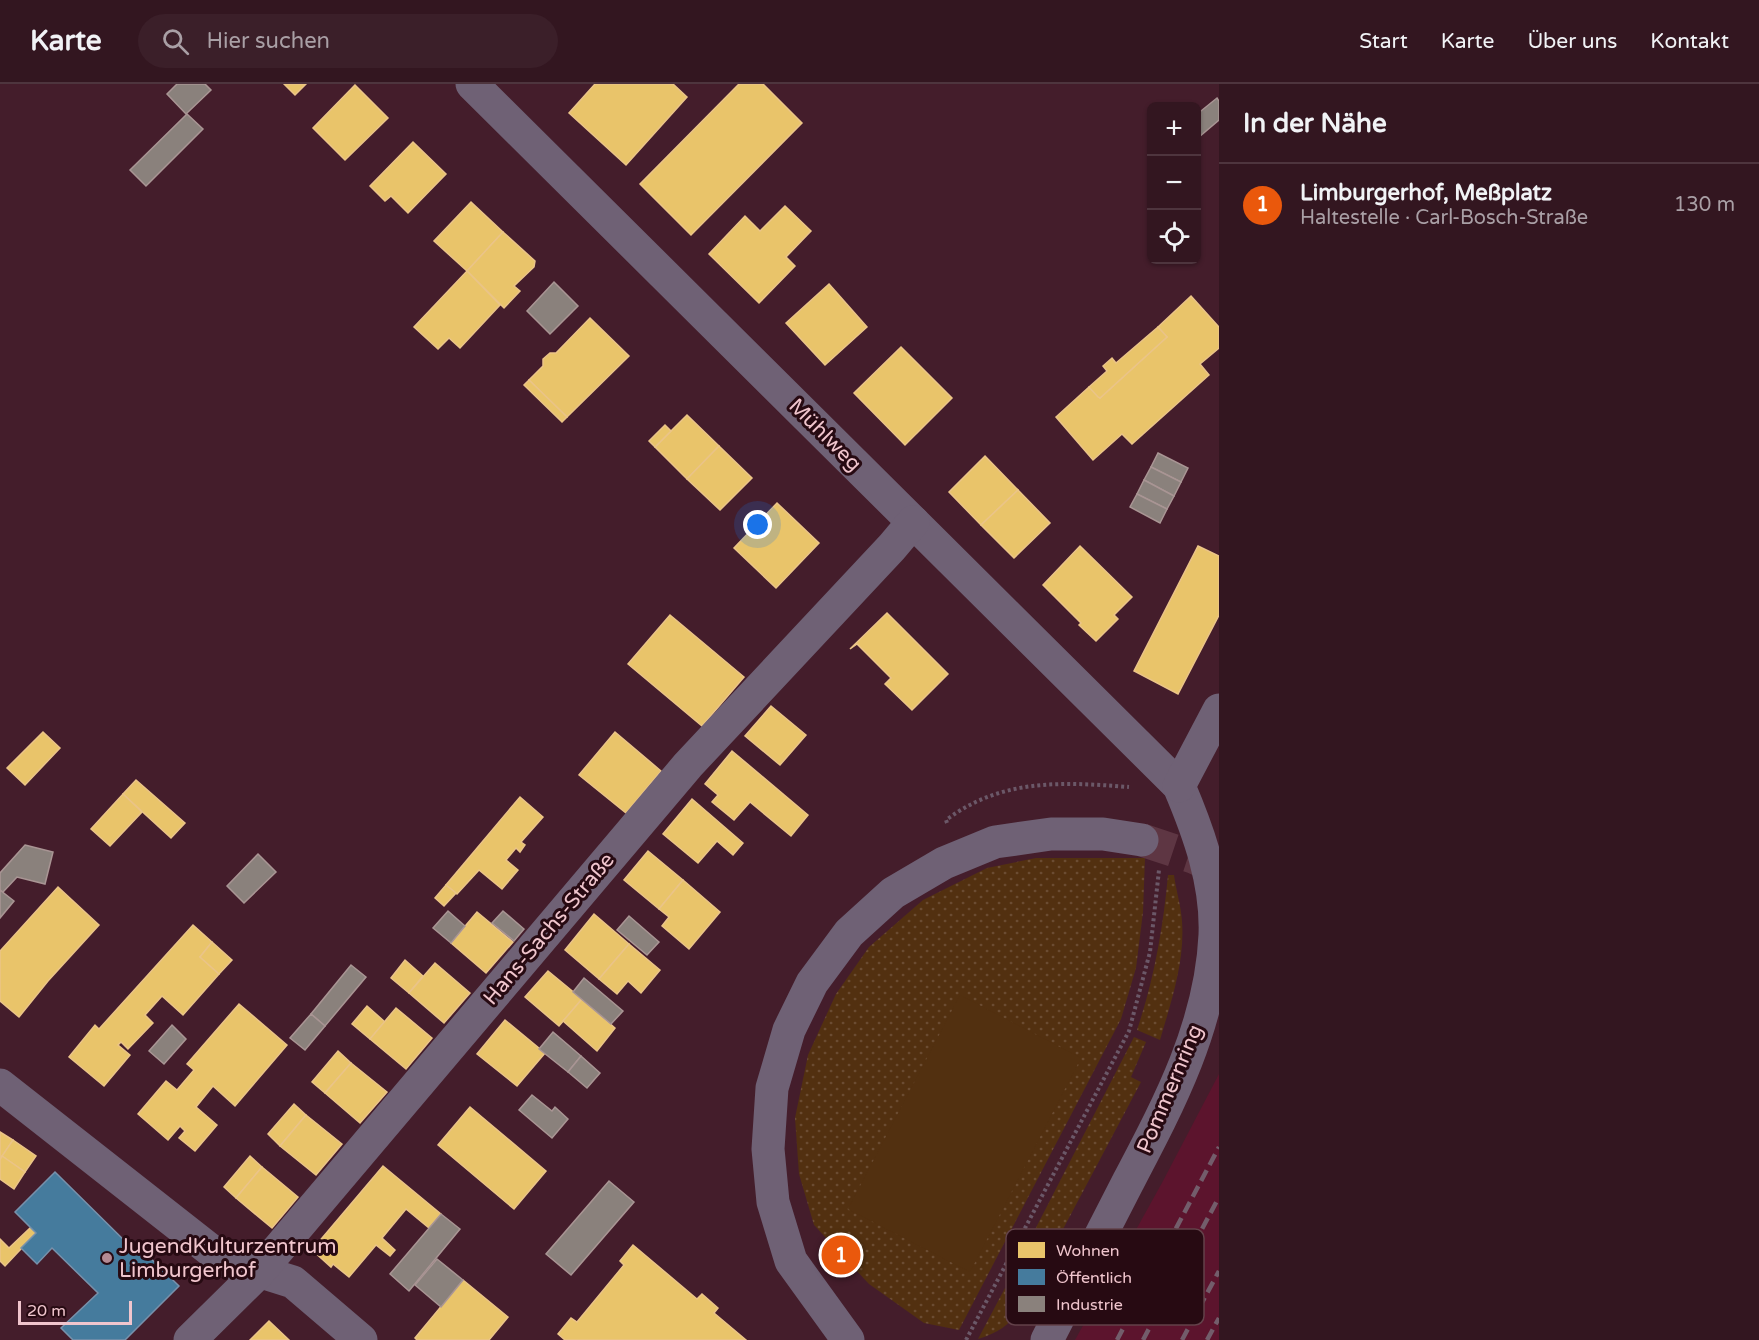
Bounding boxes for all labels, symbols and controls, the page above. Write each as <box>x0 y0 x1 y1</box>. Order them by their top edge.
search box <box>138 14 558 68</box>
text: Karte <box>30 24 102 58</box>
icon: search <box>159 25 192 58</box>
text: Hier suchen <box>207 28 330 54</box>
text: Start <box>1359 29 1408 54</box>
text: Karte <box>1441 29 1494 54</box>
text: Über uns <box>1527 29 1617 54</box>
text: Kontakt <box>1650 29 1729 54</box>
map controls <box>1147 102 1201 264</box>
button: + <box>1147 102 1201 156</box>
text: In der Nähe <box>1243 108 1387 139</box>
button: − <box>1147 156 1201 210</box>
text: Limburgerhof, Meßplatz <box>1300 180 1552 206</box>
text: 1 <box>1256 193 1269 217</box>
text: 130 m <box>1674 193 1735 217</box>
text: Haltestelle · Carl-Bosch-Straße <box>1300 206 1588 230</box>
button: locate <box>1147 210 1201 264</box>
street label: Mühlweg <box>783 393 867 477</box>
your location <box>743 510 772 539</box>
street label: Hans-Sachs-Straße <box>478 848 620 1010</box>
street label: Pommernring <box>1132 1021 1208 1157</box>
legend <box>1006 1229 1204 1325</box>
pin: 1 <box>822 1232 860 1278</box>
place label: JugendKulturzentrum Limburgerhof <box>119 1234 337 1283</box>
text: Wohnen <box>1056 1241 1119 1261</box>
marker: JugendKulturzentrum Limburgerhof <box>100 1251 114 1265</box>
text: Öffentlich <box>1056 1268 1132 1288</box>
text: Industrie <box>1056 1295 1123 1315</box>
scale bar <box>18 1298 132 1326</box>
text: 20 m <box>27 1301 66 1321</box>

